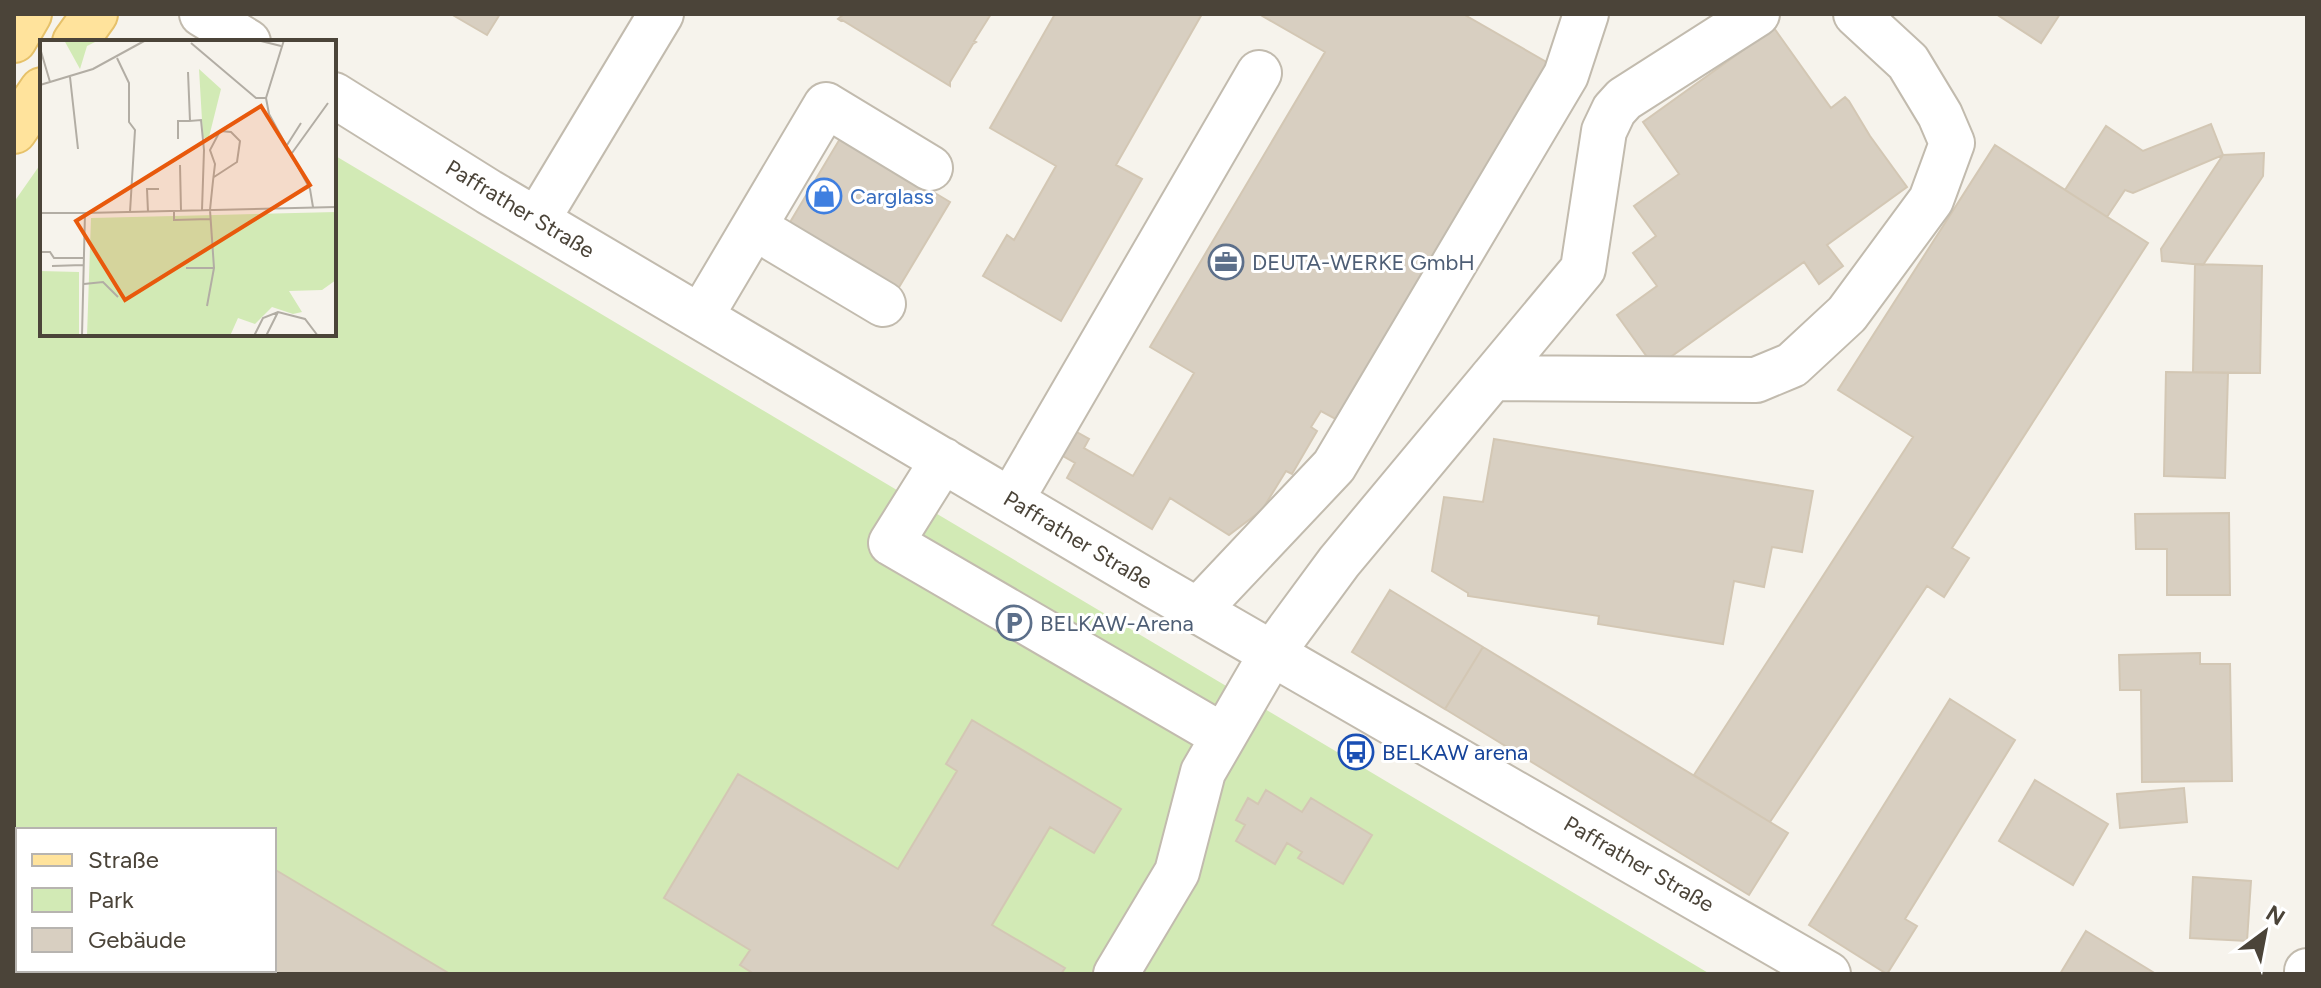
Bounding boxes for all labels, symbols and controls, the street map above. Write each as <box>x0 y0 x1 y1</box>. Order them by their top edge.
inset map <box>40 40 336 336</box>
street label: Paffrather Straße <box>441 154 599 264</box>
shop icon: Carglass <box>805 177 843 215</box>
place label: Carglass <box>850 183 934 210</box>
office icon: DEUTA-WERKE GmbH <box>1207 243 1245 281</box>
place label: DEUTA-WERKE GmbH <box>1252 249 1475 276</box>
street label: Paffrather Straße <box>999 485 1157 595</box>
parking icon: BELKAW-Arena <box>995 604 1033 642</box>
place label: BELKAW-Arena <box>1040 610 1194 637</box>
bus stop icon: BELKAW arena <box>1337 733 1375 771</box>
place label: BELKAW arena <box>1382 739 1528 766</box>
street label: Paffrather Straße <box>1559 810 1719 918</box>
legend <box>16 828 276 972</box>
text: Straße <box>88 845 159 874</box>
text: Park <box>88 885 134 914</box>
north arrow <box>2225 892 2305 972</box>
text: N <box>2261 900 2290 931</box>
text: Gebäude <box>88 925 186 954</box>

